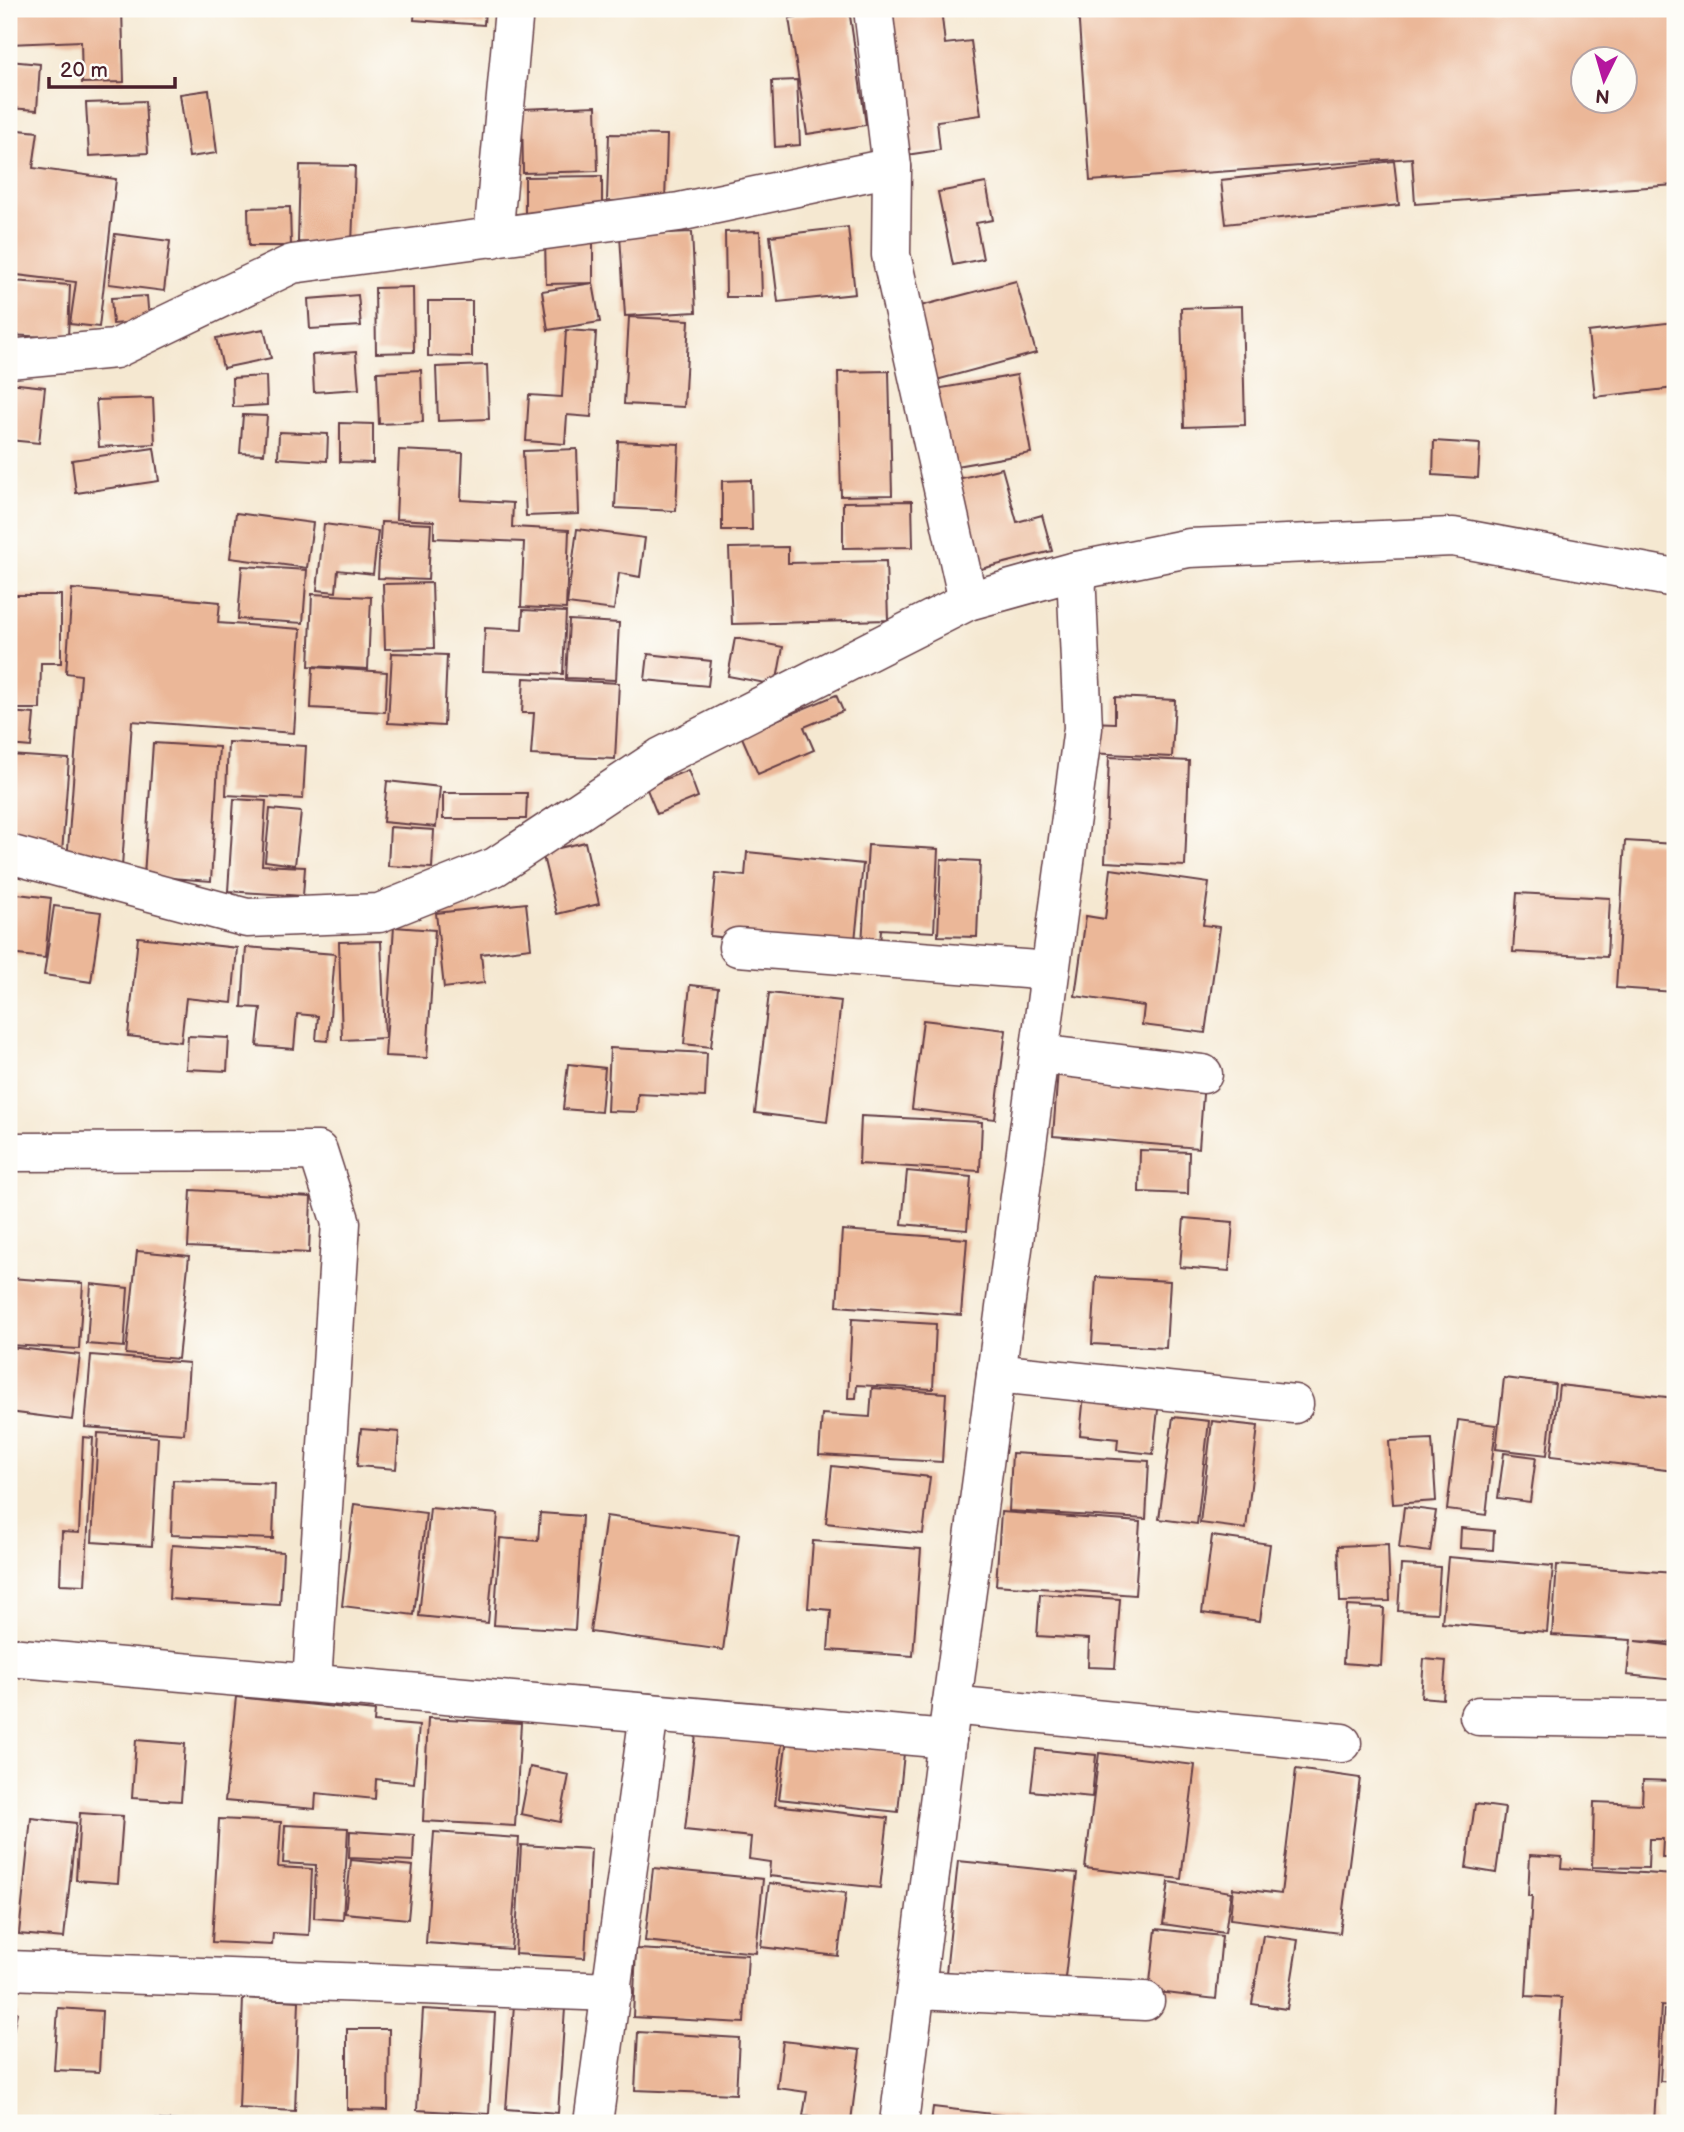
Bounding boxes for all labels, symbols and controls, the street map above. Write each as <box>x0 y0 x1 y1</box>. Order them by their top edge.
scale bar <box>49 46 175 90</box>
north arrow <box>1568 46 1638 116</box>
text: 20 m <box>60 58 108 83</box>
text: N <box>1595 83 1611 108</box>

